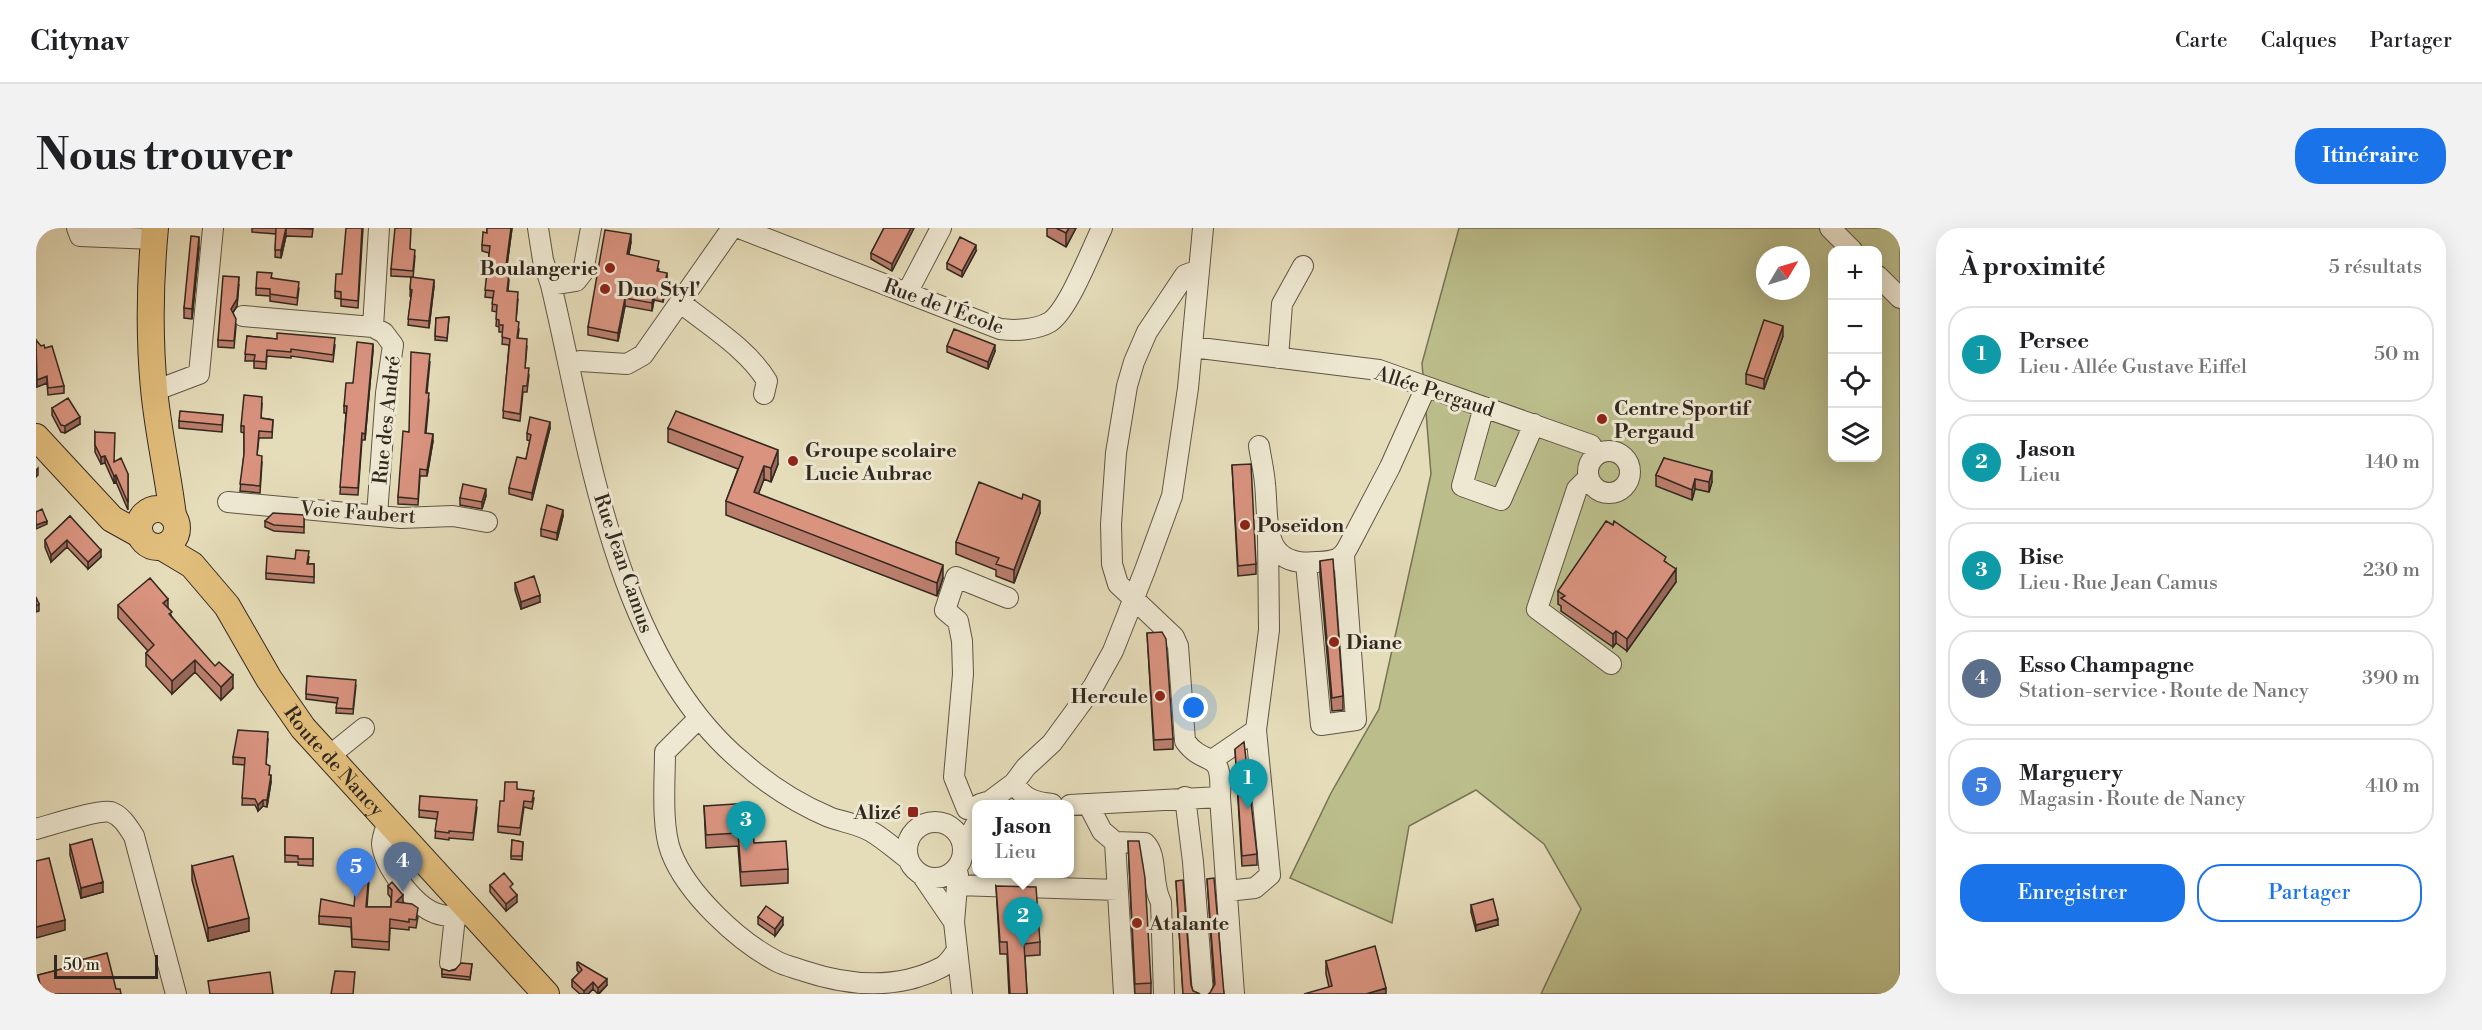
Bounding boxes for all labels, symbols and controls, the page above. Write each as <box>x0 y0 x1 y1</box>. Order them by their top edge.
text: Citynav <box>30 24 129 59</box>
text: Carte <box>2175 28 2228 54</box>
text: Calques <box>2261 28 2337 54</box>
text: Partager <box>2370 28 2452 54</box>
button: Itinéraire <box>2295 128 2446 184</box>
text: Nous trouver <box>36 130 294 183</box>
north arrow <box>1756 246 1810 300</box>
map controls <box>1828 246 1882 462</box>
button: + <box>1828 246 1882 300</box>
text: À proximité <box>1960 251 2105 283</box>
text: 5 résultats <box>2329 255 2422 280</box>
place label: Boulangerie <box>480 257 598 282</box>
marker: Boulangerie <box>603 261 617 275</box>
street label: Rue de l'École <box>880 273 1008 341</box>
place label: Duo Styl' <box>617 278 700 303</box>
marker: Duo Styl' <box>598 282 612 296</box>
button: − <box>1828 300 1882 354</box>
text: Persee <box>2019 328 2089 355</box>
text: 1 <box>1977 342 1986 367</box>
text: 50 m <box>2374 342 2420 367</box>
button: locate <box>1828 354 1882 408</box>
street label: Rue des André <box>368 355 407 486</box>
text: Lieu · Allée Gustave Eiffel <box>2019 355 2247 380</box>
street label: Allée Pergaud <box>1371 361 1498 424</box>
place label: Centre Sportif Pergaud <box>1614 397 1752 445</box>
button: layers <box>1828 408 1882 462</box>
marker: Centre Sportif Pergaud <box>1595 412 1609 426</box>
text: Jason <box>2019 436 2075 463</box>
place label: Groupe scolaire Lucie Aubrac <box>805 439 957 487</box>
text: 2 <box>1975 450 1988 475</box>
text: 140 m <box>2365 450 2420 475</box>
marker: Groupe scolaire Lucie Aubrac <box>786 454 800 468</box>
text: Lieu <box>2019 463 2060 488</box>
street label: Rue Jean Camus <box>587 490 658 636</box>
street label: Voie Faubert <box>298 497 417 530</box>
place label: Poseïdon <box>1257 514 1345 539</box>
marker: Poseïdon <box>1238 518 1252 532</box>
text: Bise <box>2019 544 2064 571</box>
text: 3 <box>1975 558 1988 583</box>
text: 230 m <box>2363 558 2420 583</box>
text: Lieu · Rue Jean Camus <box>2019 571 2218 596</box>
place label: Diane <box>1346 631 1402 656</box>
marker: Diane <box>1327 635 1341 649</box>
text: Esso Champagne <box>2019 652 2194 679</box>
text: 4 <box>1975 666 1988 691</box>
text: 390 m <box>2362 666 2420 691</box>
text: Station-service · Route de Nancy <box>2019 679 2309 704</box>
place label: Hercule <box>1071 685 1148 710</box>
marker: Hercule <box>1153 689 1167 703</box>
your location <box>1179 693 1208 722</box>
street label: Route de Nancy <box>278 702 389 823</box>
pin: 1 <box>1228 760 1268 809</box>
text: Marguery <box>2019 760 2123 787</box>
text: 5 <box>1975 774 1988 799</box>
text: 410 m <box>2365 774 2420 799</box>
text: Magasin · Route de Nancy <box>2019 787 2246 812</box>
popup <box>972 800 1074 878</box>
place label: Alizé <box>852 801 901 826</box>
pin: 3 <box>726 802 766 851</box>
marker: Alizé <box>906 805 920 819</box>
text: Jason <box>995 813 1051 840</box>
text: Lieu <box>995 840 1036 865</box>
pin: 4 <box>384 842 422 892</box>
pin: 5 <box>336 848 376 898</box>
button: Enregistrer <box>1960 864 2185 922</box>
button: Partager <box>2197 864 2422 922</box>
pin: 2 <box>1004 898 1042 947</box>
place label: Atalante <box>1148 912 1230 937</box>
marker: Atalante <box>1130 916 1144 930</box>
scale bar <box>54 952 158 980</box>
text: 50 m <box>63 955 100 975</box>

